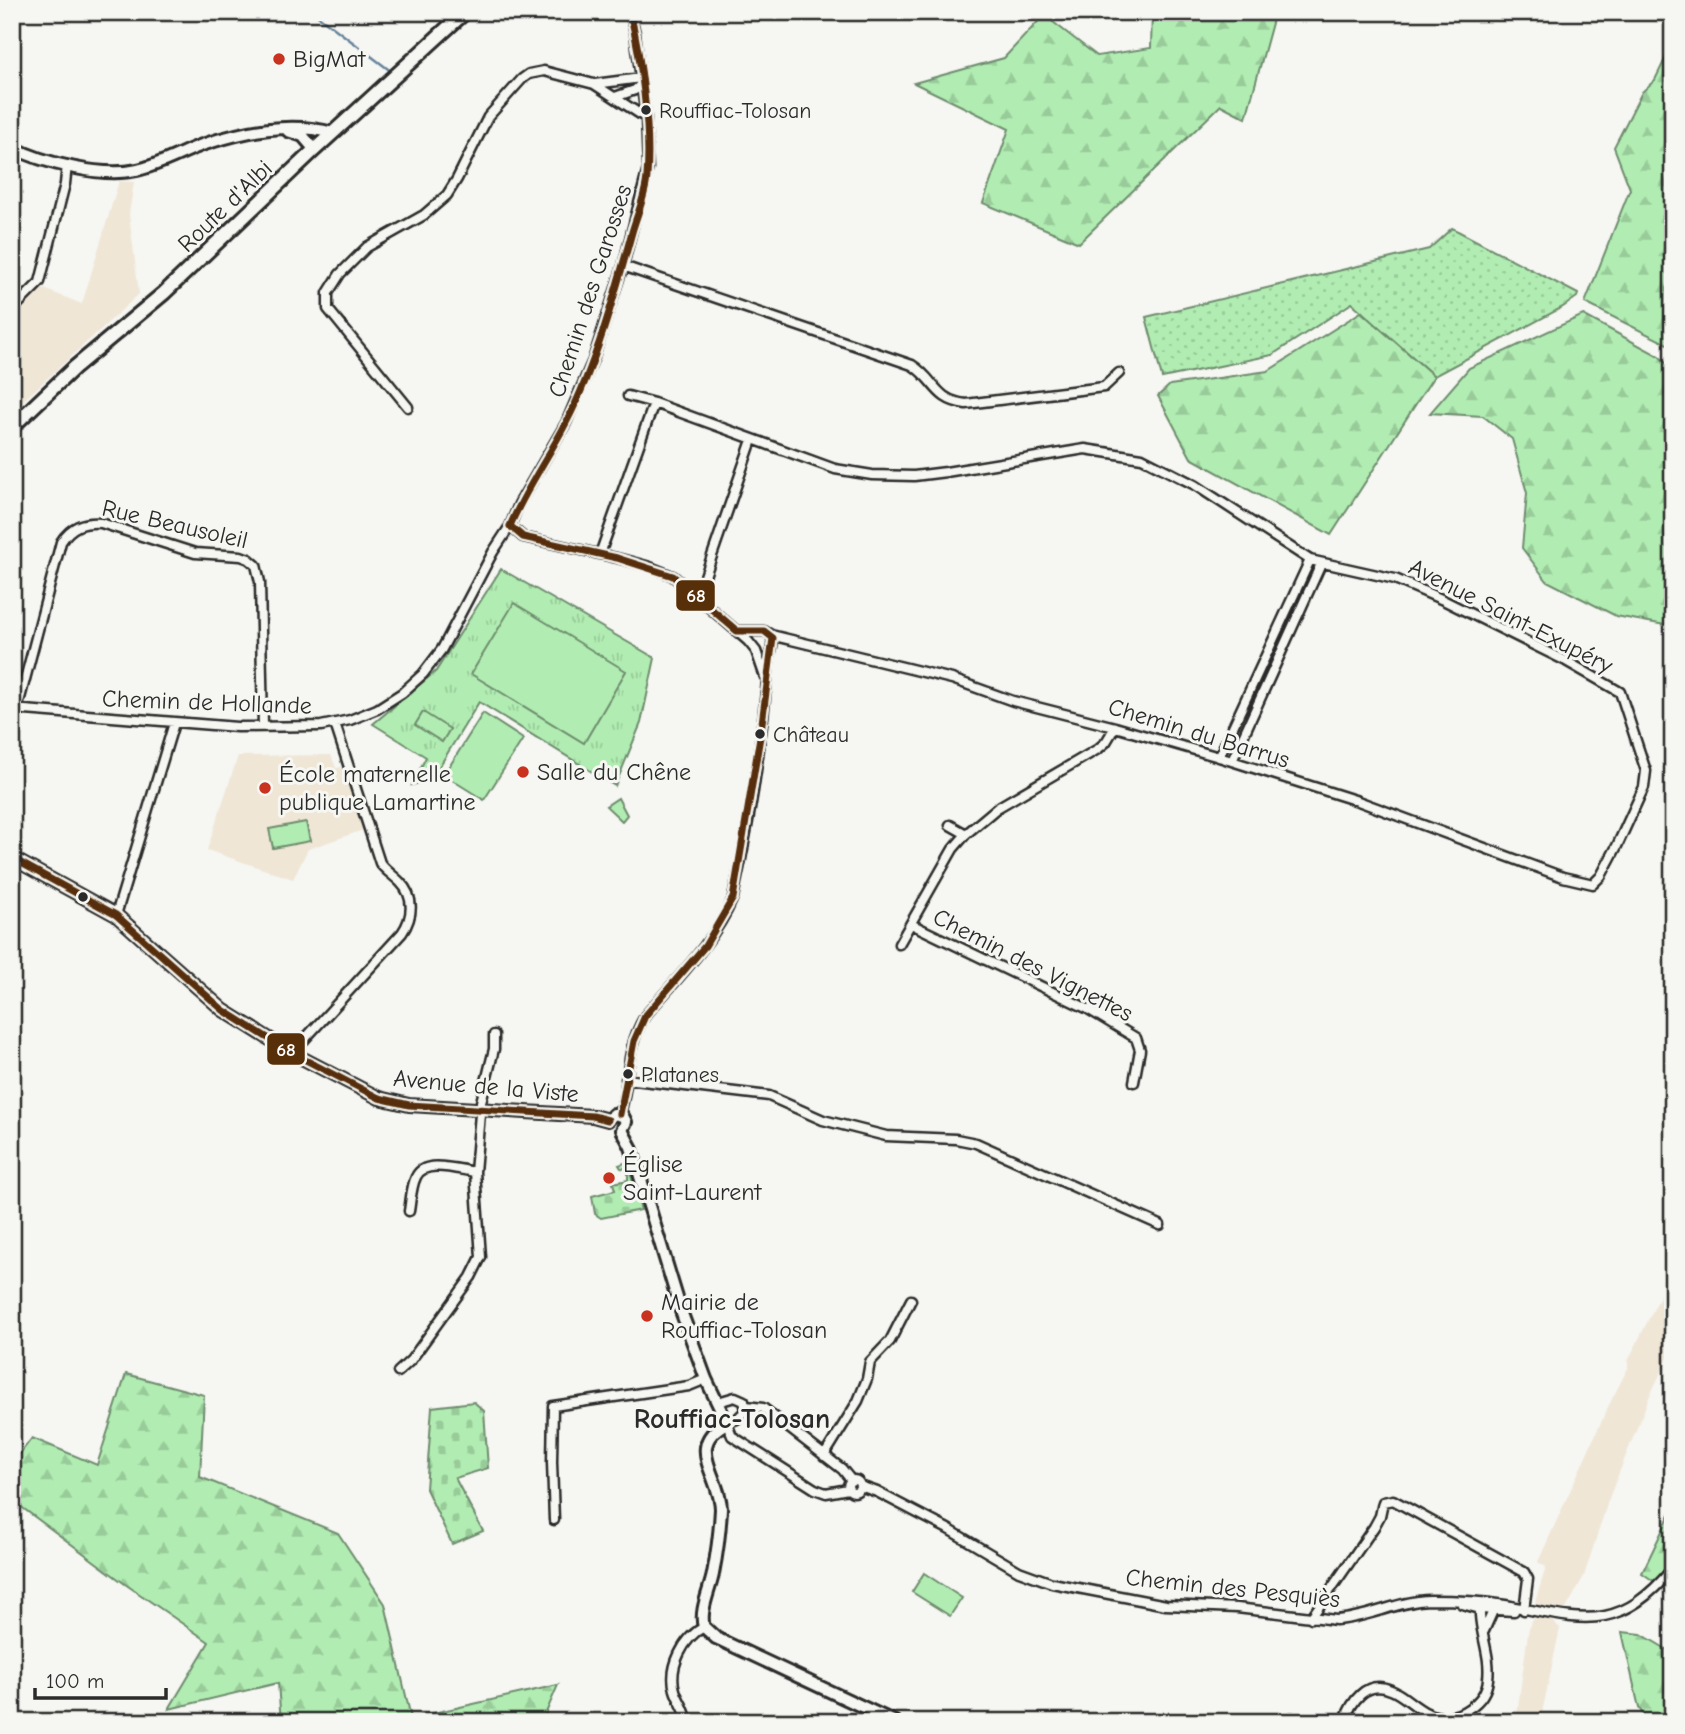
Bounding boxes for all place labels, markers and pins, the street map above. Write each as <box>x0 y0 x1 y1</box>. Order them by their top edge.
place label: BigMat <box>293 45 367 73</box>
marker: BigMat <box>271 51 287 67</box>
place label: Rouffiac-Tolosan <box>659 98 811 124</box>
marker: Rouffiac-Tolosan <box>639 103 653 117</box>
place label: Château <box>773 722 849 748</box>
marker: Château <box>753 727 767 741</box>
place label: Salle du Chêne <box>537 758 691 786</box>
place label: École maternelle publique Lamartine <box>279 760 476 816</box>
marker: Salle du Chêne <box>515 764 531 780</box>
marker: École maternelle publique Lamartine <box>257 780 273 796</box>
unlabelled marker <box>76 890 90 904</box>
place label: Platanes <box>641 1062 719 1088</box>
marker: Platanes <box>621 1067 635 1081</box>
place label: Église Saint-Laurent <box>623 1150 762 1206</box>
marker: Église Saint-Laurent <box>601 1170 617 1186</box>
place label: Mairie de Rouffiac-Tolosan <box>661 1288 827 1344</box>
marker: Mairie de Rouffiac-Tolosan <box>639 1308 655 1324</box>

